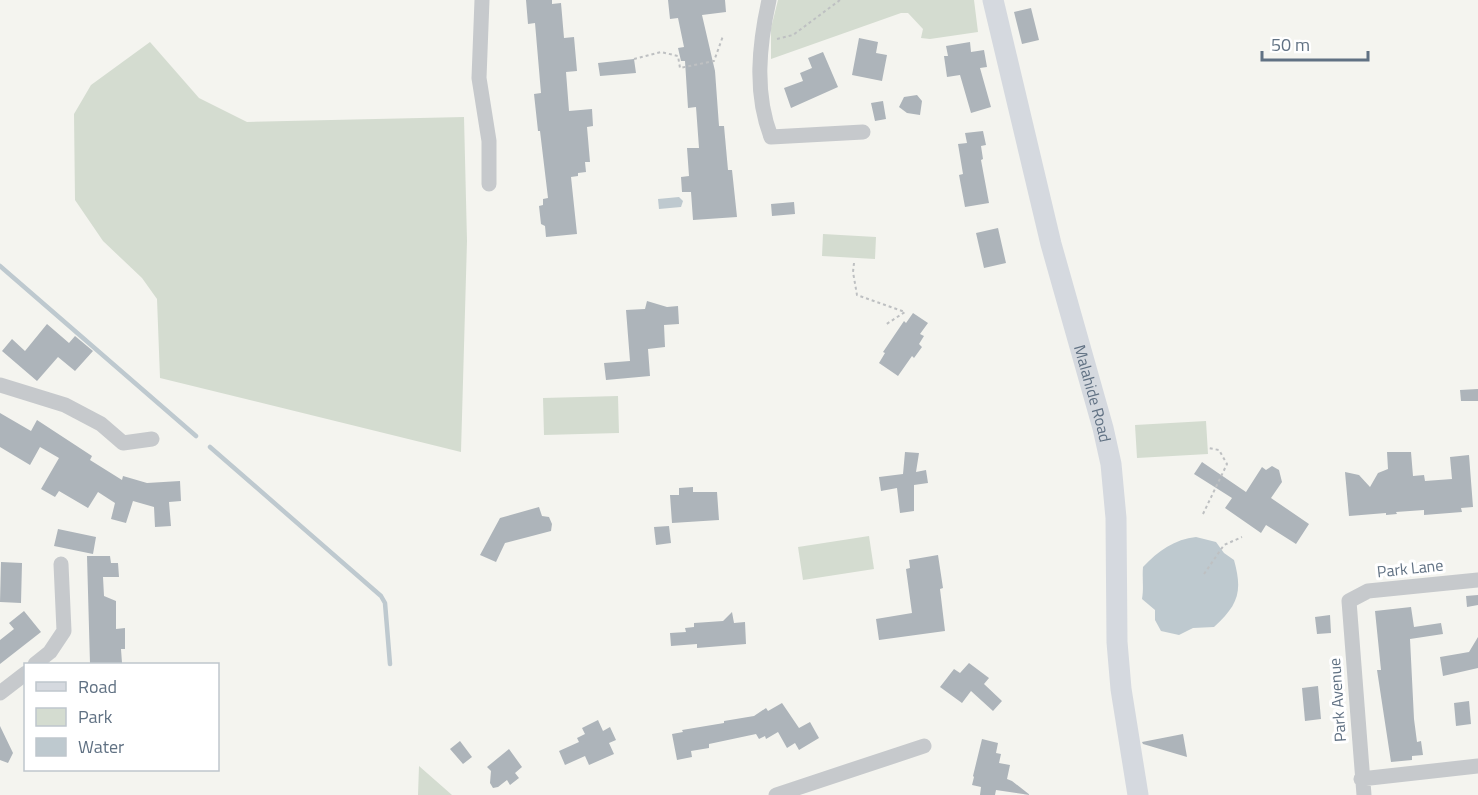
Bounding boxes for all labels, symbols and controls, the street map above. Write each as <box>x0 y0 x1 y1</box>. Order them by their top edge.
scale bar <box>1262 24 1368 62</box>
text: 50 m <box>1271 31 1310 58</box>
street label: Malahide Road <box>1068 342 1118 444</box>
street label: Park Lane <box>1376 553 1444 583</box>
street label: Park Avenue <box>1322 657 1352 743</box>
legend <box>24 663 219 771</box>
text: Road <box>78 673 117 700</box>
text: Park <box>78 703 113 730</box>
text: Water <box>78 733 124 760</box>

